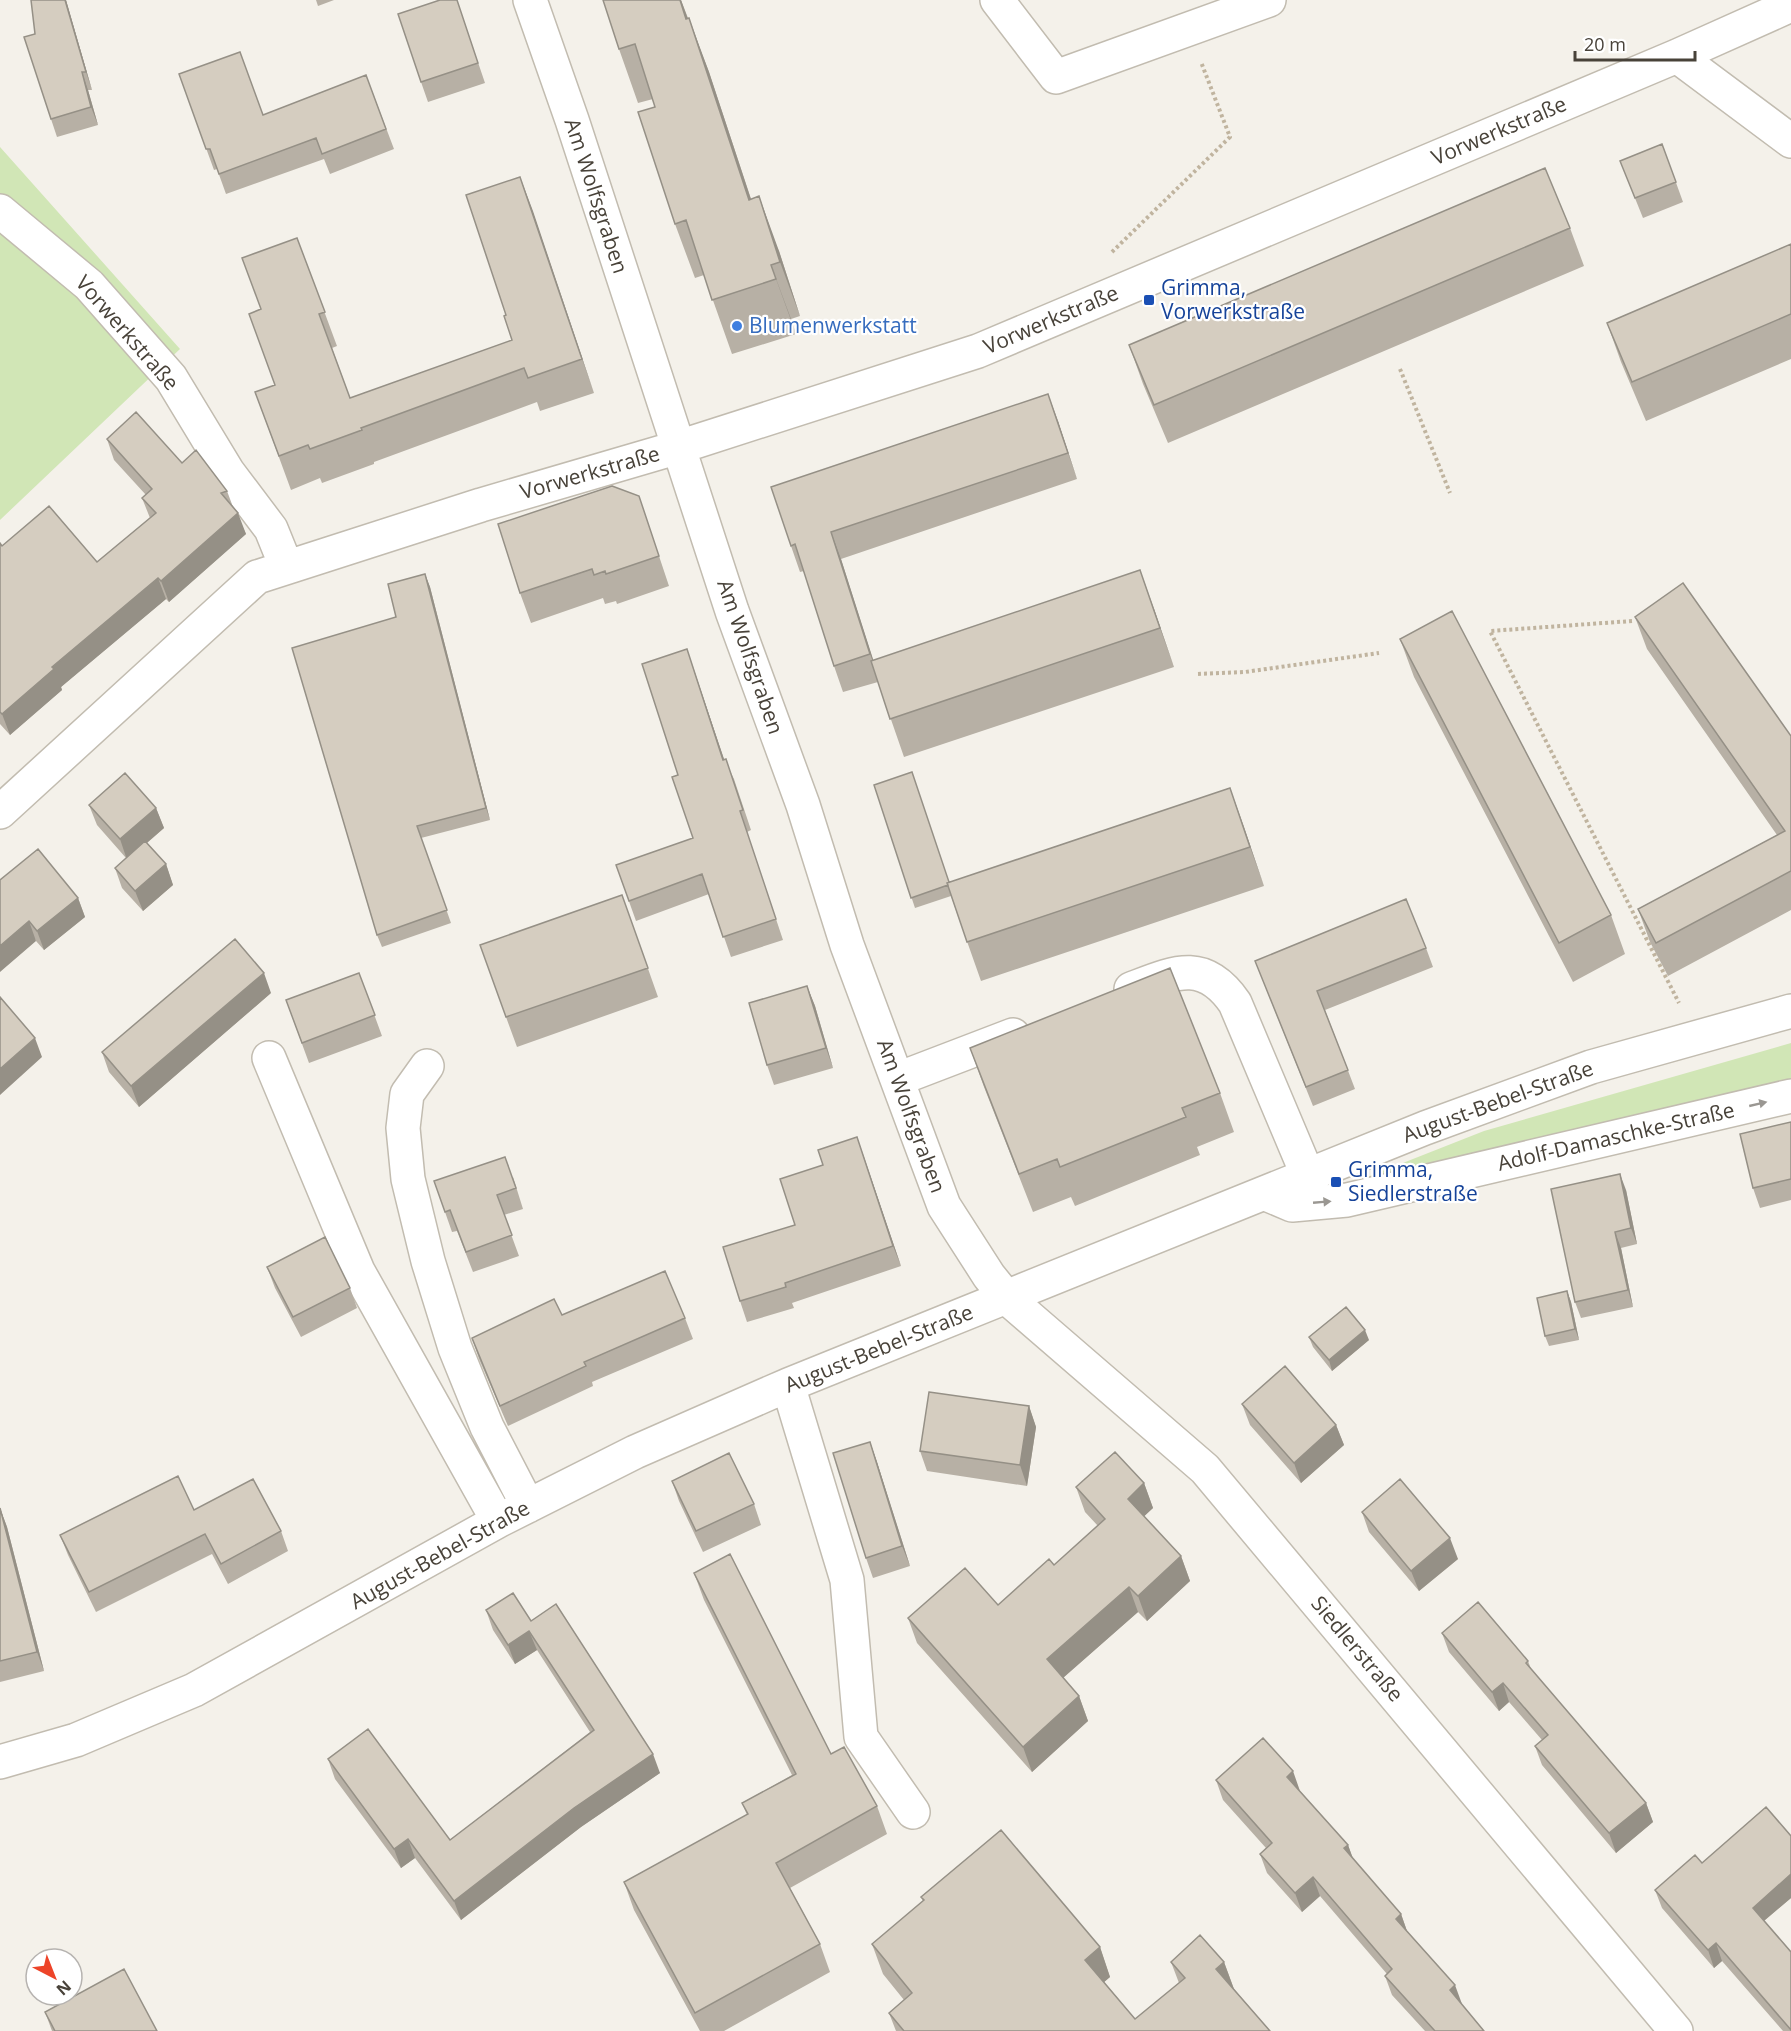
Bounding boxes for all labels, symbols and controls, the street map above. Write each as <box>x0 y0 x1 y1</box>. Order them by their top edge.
scale bar <box>1575 24 1695 62</box>
text: 20 m <box>1584 32 1626 56</box>
street label: Vorwerkstraße <box>1427 89 1570 171</box>
street label: Am Wolfsgraben <box>559 114 635 277</box>
street label: Vorwerkstraße <box>70 269 186 396</box>
place label: Grimma, Vorwerkstraße <box>1161 273 1305 325</box>
street label: Vorwerkstraße <box>979 278 1122 360</box>
marker: Grimma, Vorwerkstraße <box>1142 293 1156 307</box>
place label: Blumenwerkstatt <box>749 311 917 339</box>
marker: Blumenwerkstatt <box>730 319 744 333</box>
street label: Vorwerkstraße <box>517 439 663 505</box>
street label: Am Wolfsgraben <box>711 576 791 738</box>
street label: Am Wolfsgraben <box>871 1035 953 1196</box>
street label: August-Bebel-Straße <box>1398 1054 1597 1149</box>
street label: Adolf-Damaschke-Straße <box>1494 1095 1737 1177</box>
one-way arrow <box>1749 1099 1767 1109</box>
place label: Grimma, Siedlerstraße <box>1348 1155 1478 1207</box>
marker: Grimma, Siedlerstraße <box>1329 1175 1343 1189</box>
one-way arrow <box>1313 1198 1332 1207</box>
street label: August-Bebel-Straße <box>780 1297 977 1399</box>
street label: August-Bebel-Straße <box>345 1493 534 1615</box>
street label: Siedlerstraße <box>1305 1590 1410 1707</box>
north arrow <box>24 1947 84 2007</box>
text: N <box>52 1976 76 2001</box>

